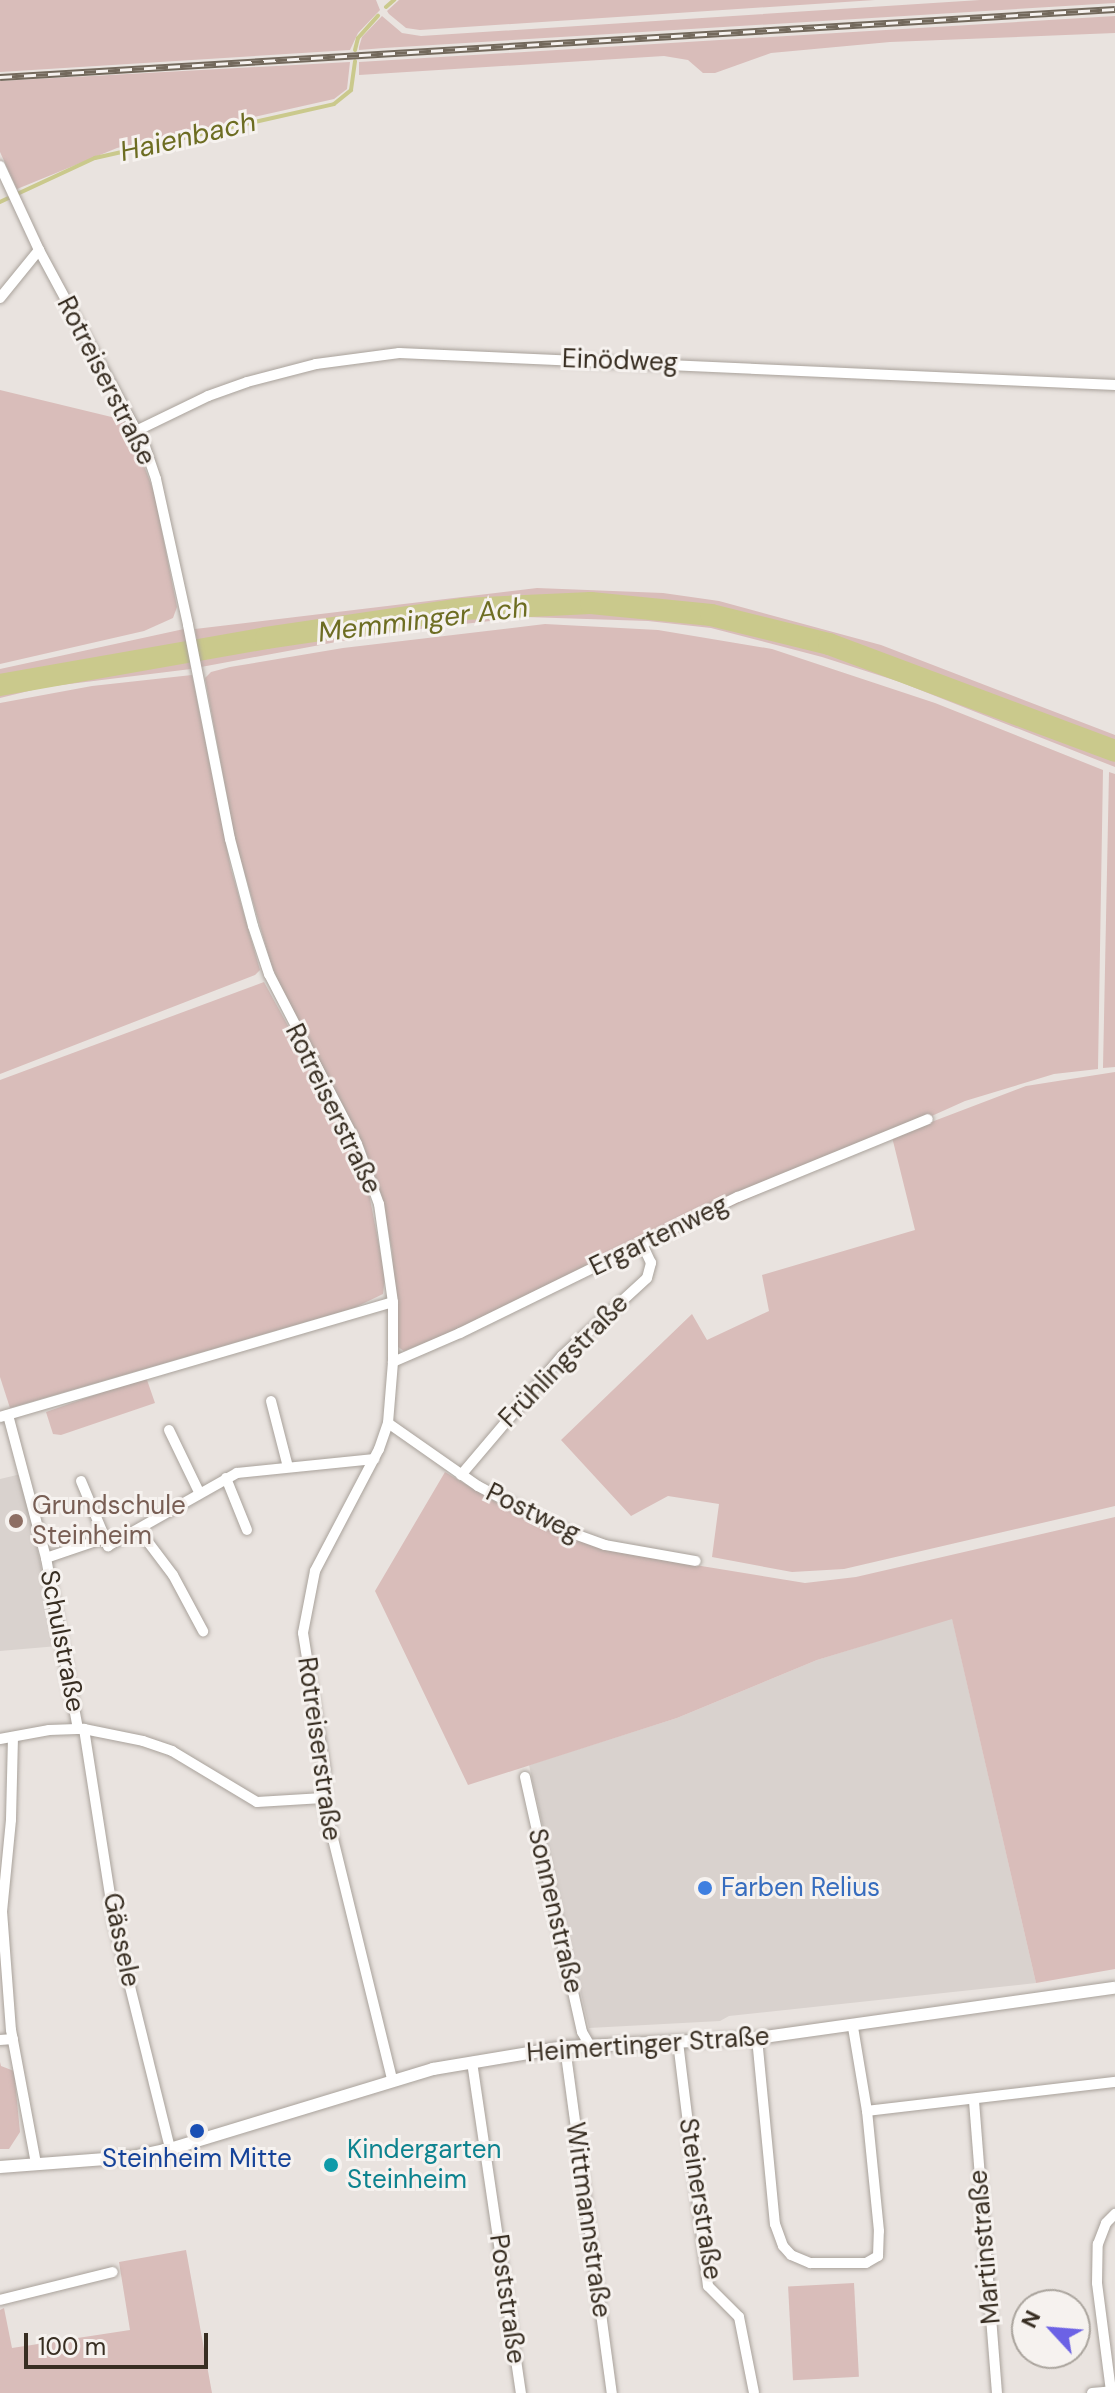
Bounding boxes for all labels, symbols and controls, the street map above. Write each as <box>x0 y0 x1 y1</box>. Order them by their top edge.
water label: Haienbach <box>117 105 259 169</box>
street label: Rotreiserstraße <box>50 291 162 471</box>
street label: Einödweg <box>561 343 679 379</box>
water label: Memminger Ach <box>316 590 530 650</box>
street label: Rotreiserstraße <box>278 1019 388 1199</box>
street label: Ergartenweg <box>585 1189 733 1283</box>
street label: Frühlingstraße <box>493 1288 635 1434</box>
street label: Postweg <box>481 1477 585 1549</box>
place label: Grundschule Steinheim <box>32 1490 186 1552</box>
marker: Grundschule Steinheim <box>7 1512 25 1530</box>
street label: Schulstraße <box>33 1568 91 1714</box>
street label: Rotreiserstraße <box>291 1655 347 1843</box>
street label: Sonnenstraße <box>521 1826 589 1996</box>
place label: Farben Relius <box>721 1872 880 1904</box>
marker: Farben Relius <box>696 1879 714 1897</box>
street label: Gässele <box>96 1890 146 1990</box>
street label: Heimertinger Straße <box>525 2021 771 2069</box>
street label: Steinerstraße <box>672 2116 728 2282</box>
street label: Wittmannstraße <box>559 2120 617 2320</box>
marker: Steinheim Mitte <box>188 2122 206 2140</box>
place label: Kindergarten Steinheim <box>347 2134 502 2196</box>
place label: Steinheim Mitte <box>102 2143 292 2175</box>
marker: Kindergarten Steinheim <box>322 2156 340 2174</box>
street label: Martinstraße <box>963 2168 1007 2326</box>
street label: Poststraße <box>482 2232 532 2366</box>
north arrow <box>1011 2289 1091 2369</box>
text: N <box>1014 2306 1047 2333</box>
scale bar <box>28 2317 212 2367</box>
text: 100 m <box>38 2331 106 2362</box>

